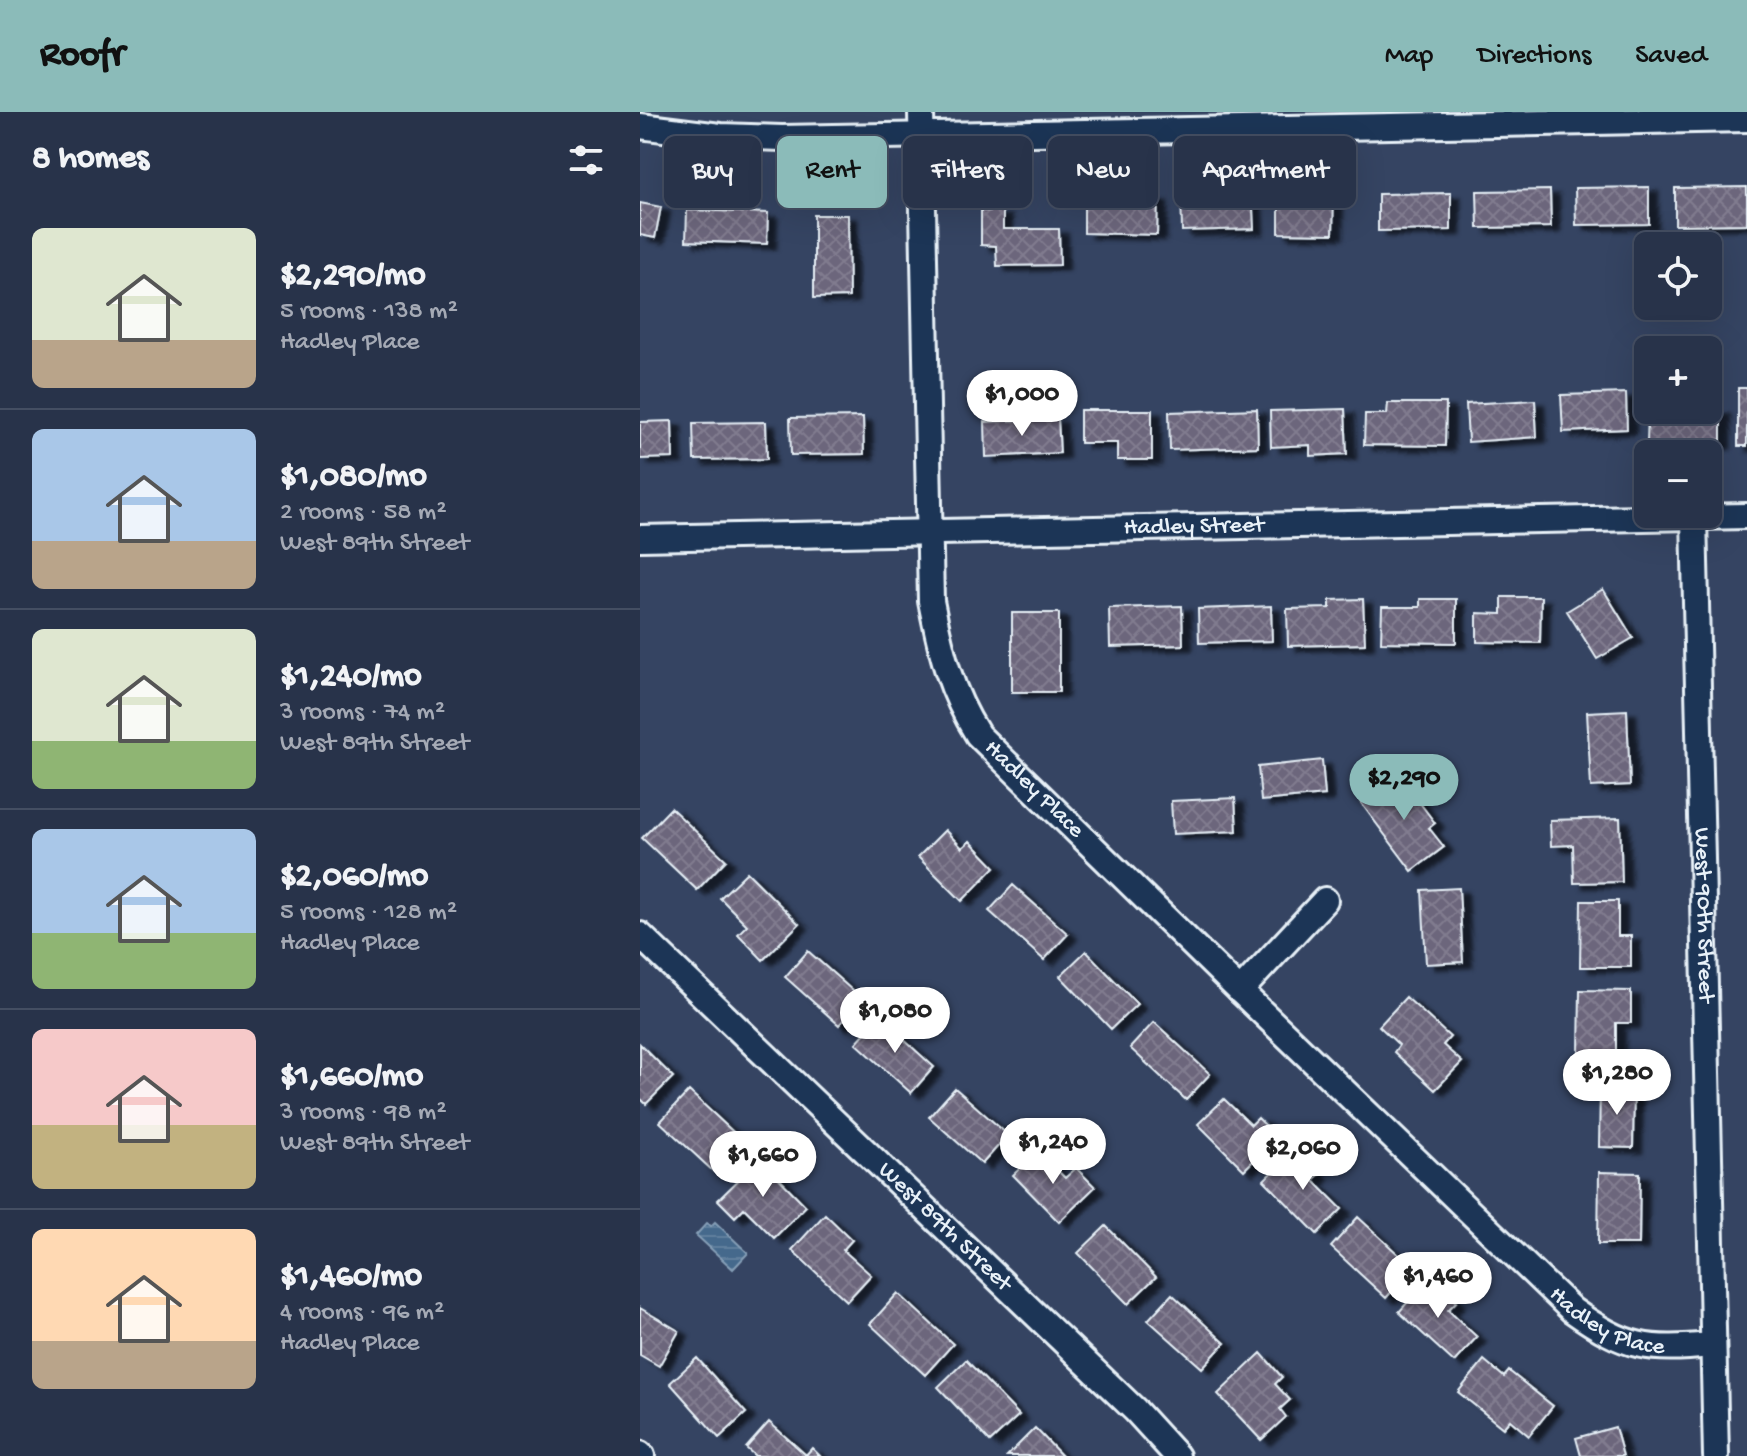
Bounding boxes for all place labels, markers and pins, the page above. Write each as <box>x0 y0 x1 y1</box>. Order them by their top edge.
pin: $1,000 <box>957 370 1087 438</box>
pin: $2,290 <box>1339 754 1469 822</box>
pin: $1,080 <box>830 987 960 1055</box>
pin: $1,280 <box>1552 1049 1682 1117</box>
pin: $1,240 <box>988 1118 1118 1186</box>
pin: $2,060 <box>1238 1124 1368 1192</box>
pin: $1,660 <box>698 1131 828 1199</box>
pin: $1,460 <box>1373 1252 1503 1320</box>

